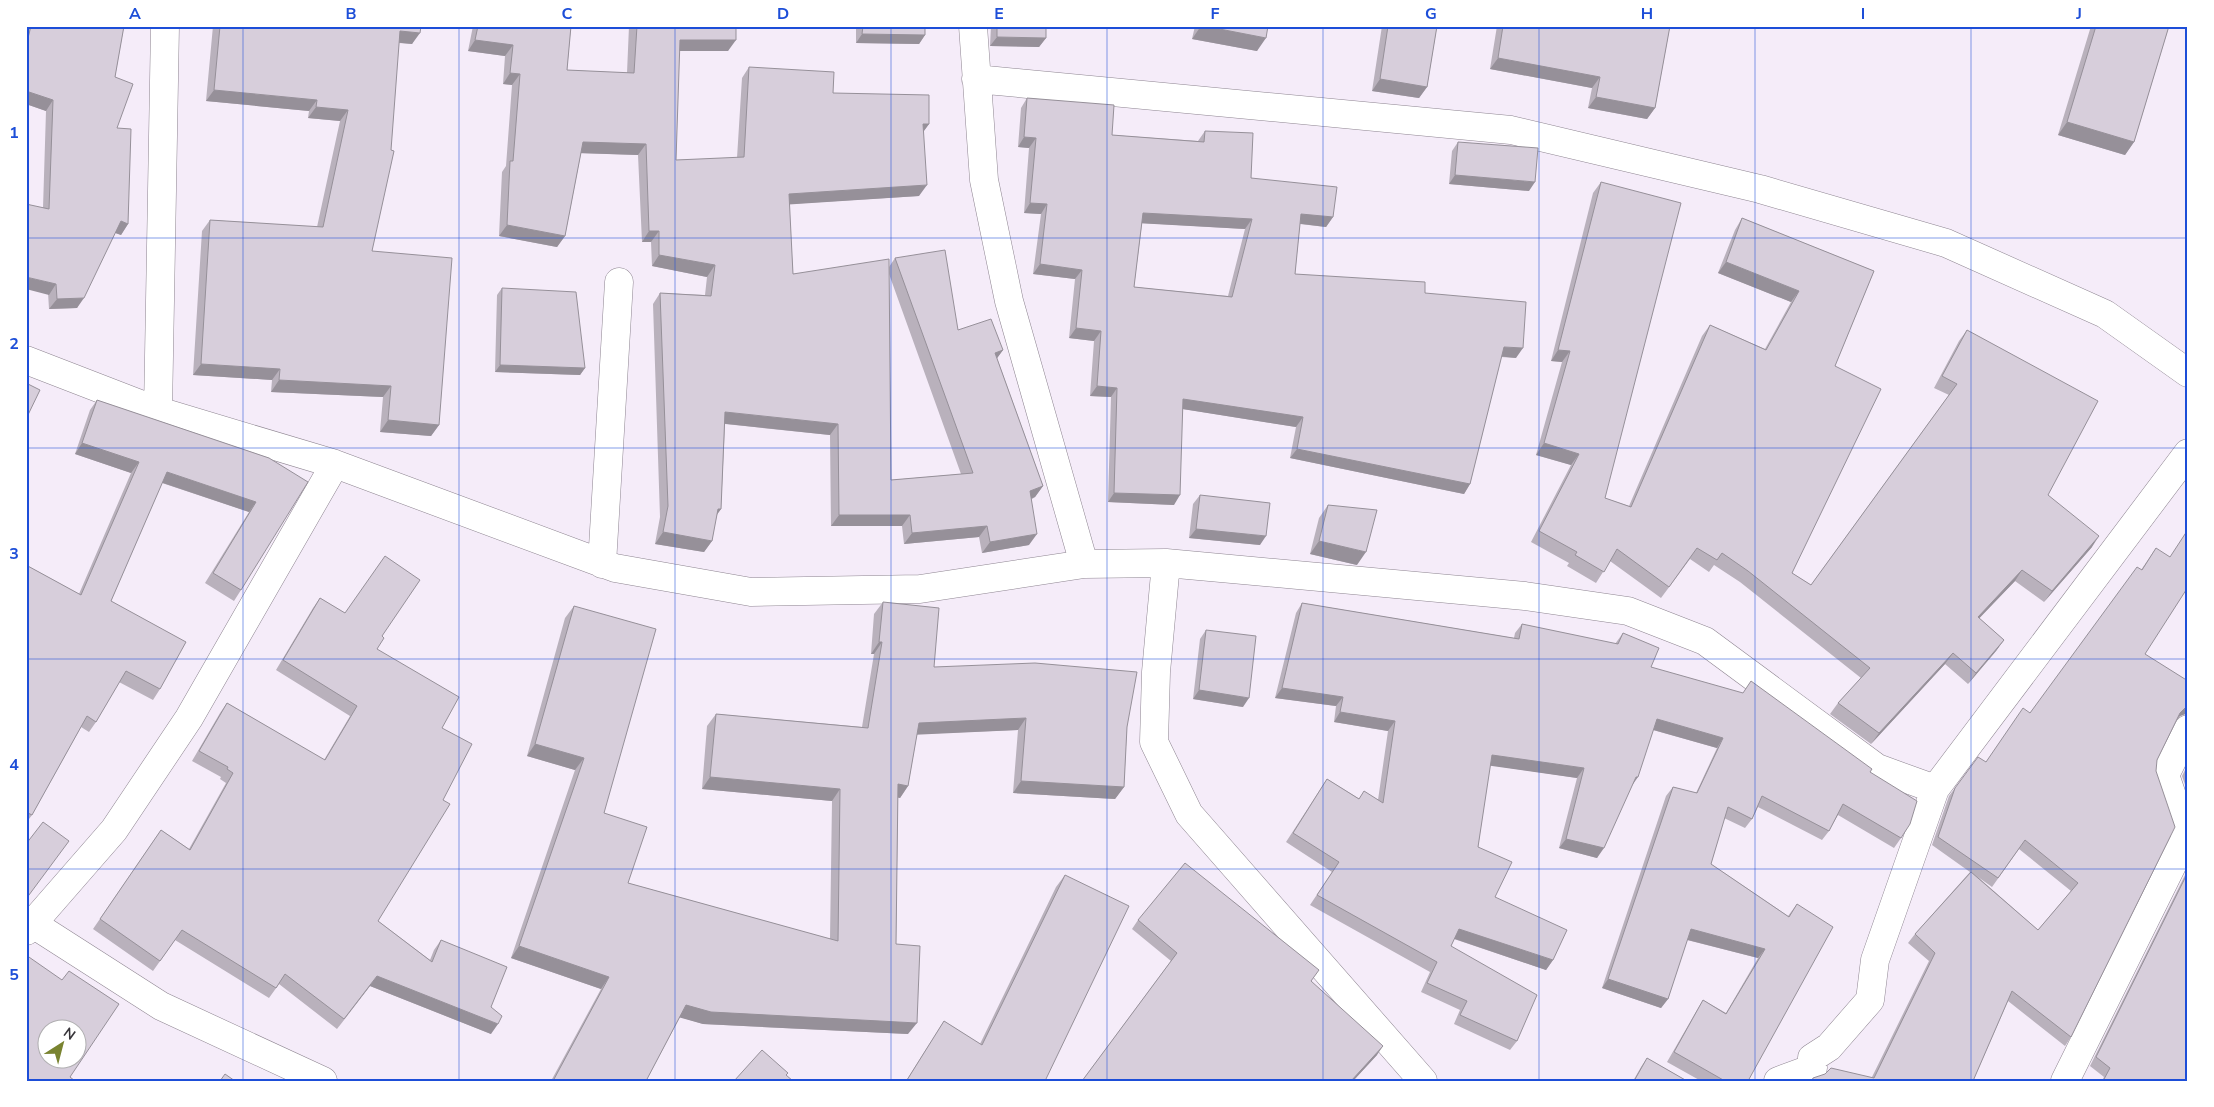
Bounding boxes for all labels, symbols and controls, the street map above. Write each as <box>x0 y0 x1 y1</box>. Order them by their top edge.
text: A <box>129 3 141 25</box>
text: B <box>345 3 357 25</box>
text: C <box>562 3 573 25</box>
text: D <box>777 3 789 25</box>
text: E <box>994 3 1004 25</box>
text: F <box>1211 3 1220 25</box>
text: G <box>1425 3 1437 25</box>
text: H <box>1641 3 1653 25</box>
text: I <box>1861 3 1865 25</box>
text: J <box>2075 3 2082 25</box>
text: 1 <box>9 122 19 144</box>
text: 2 <box>9 333 19 355</box>
text: 3 <box>9 543 19 565</box>
text: 4 <box>9 754 19 776</box>
text: 5 <box>9 964 19 986</box>
north arrow <box>38 1020 88 1070</box>
text: N <box>60 1023 79 1045</box>

